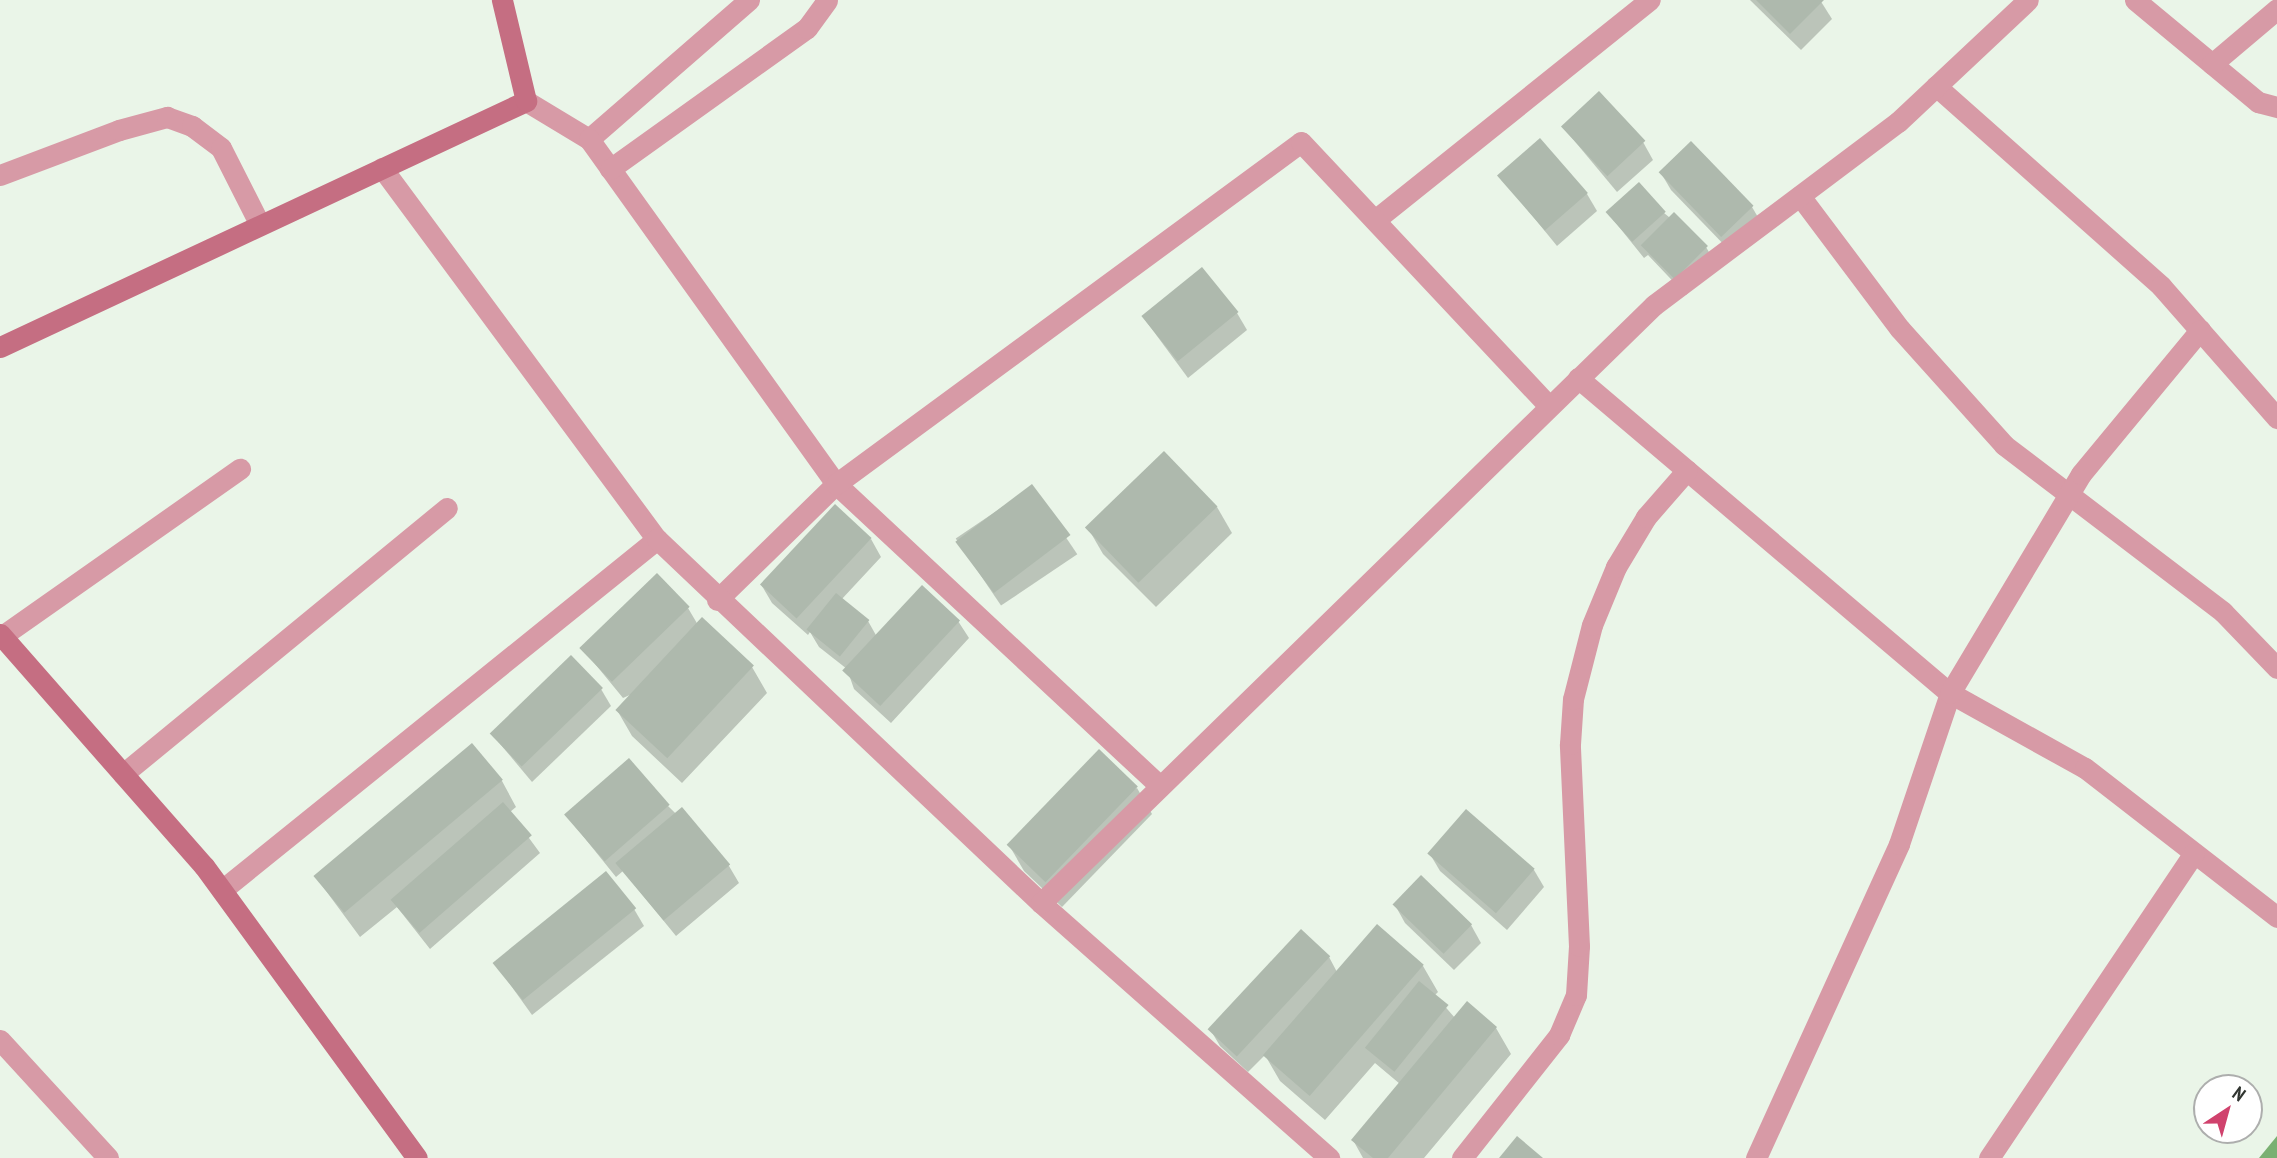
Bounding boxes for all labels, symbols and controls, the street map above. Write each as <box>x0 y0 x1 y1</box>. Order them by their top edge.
north arrow <box>2193 1074 2263 1144</box>
text: N <box>2228 1081 2250 1106</box>

